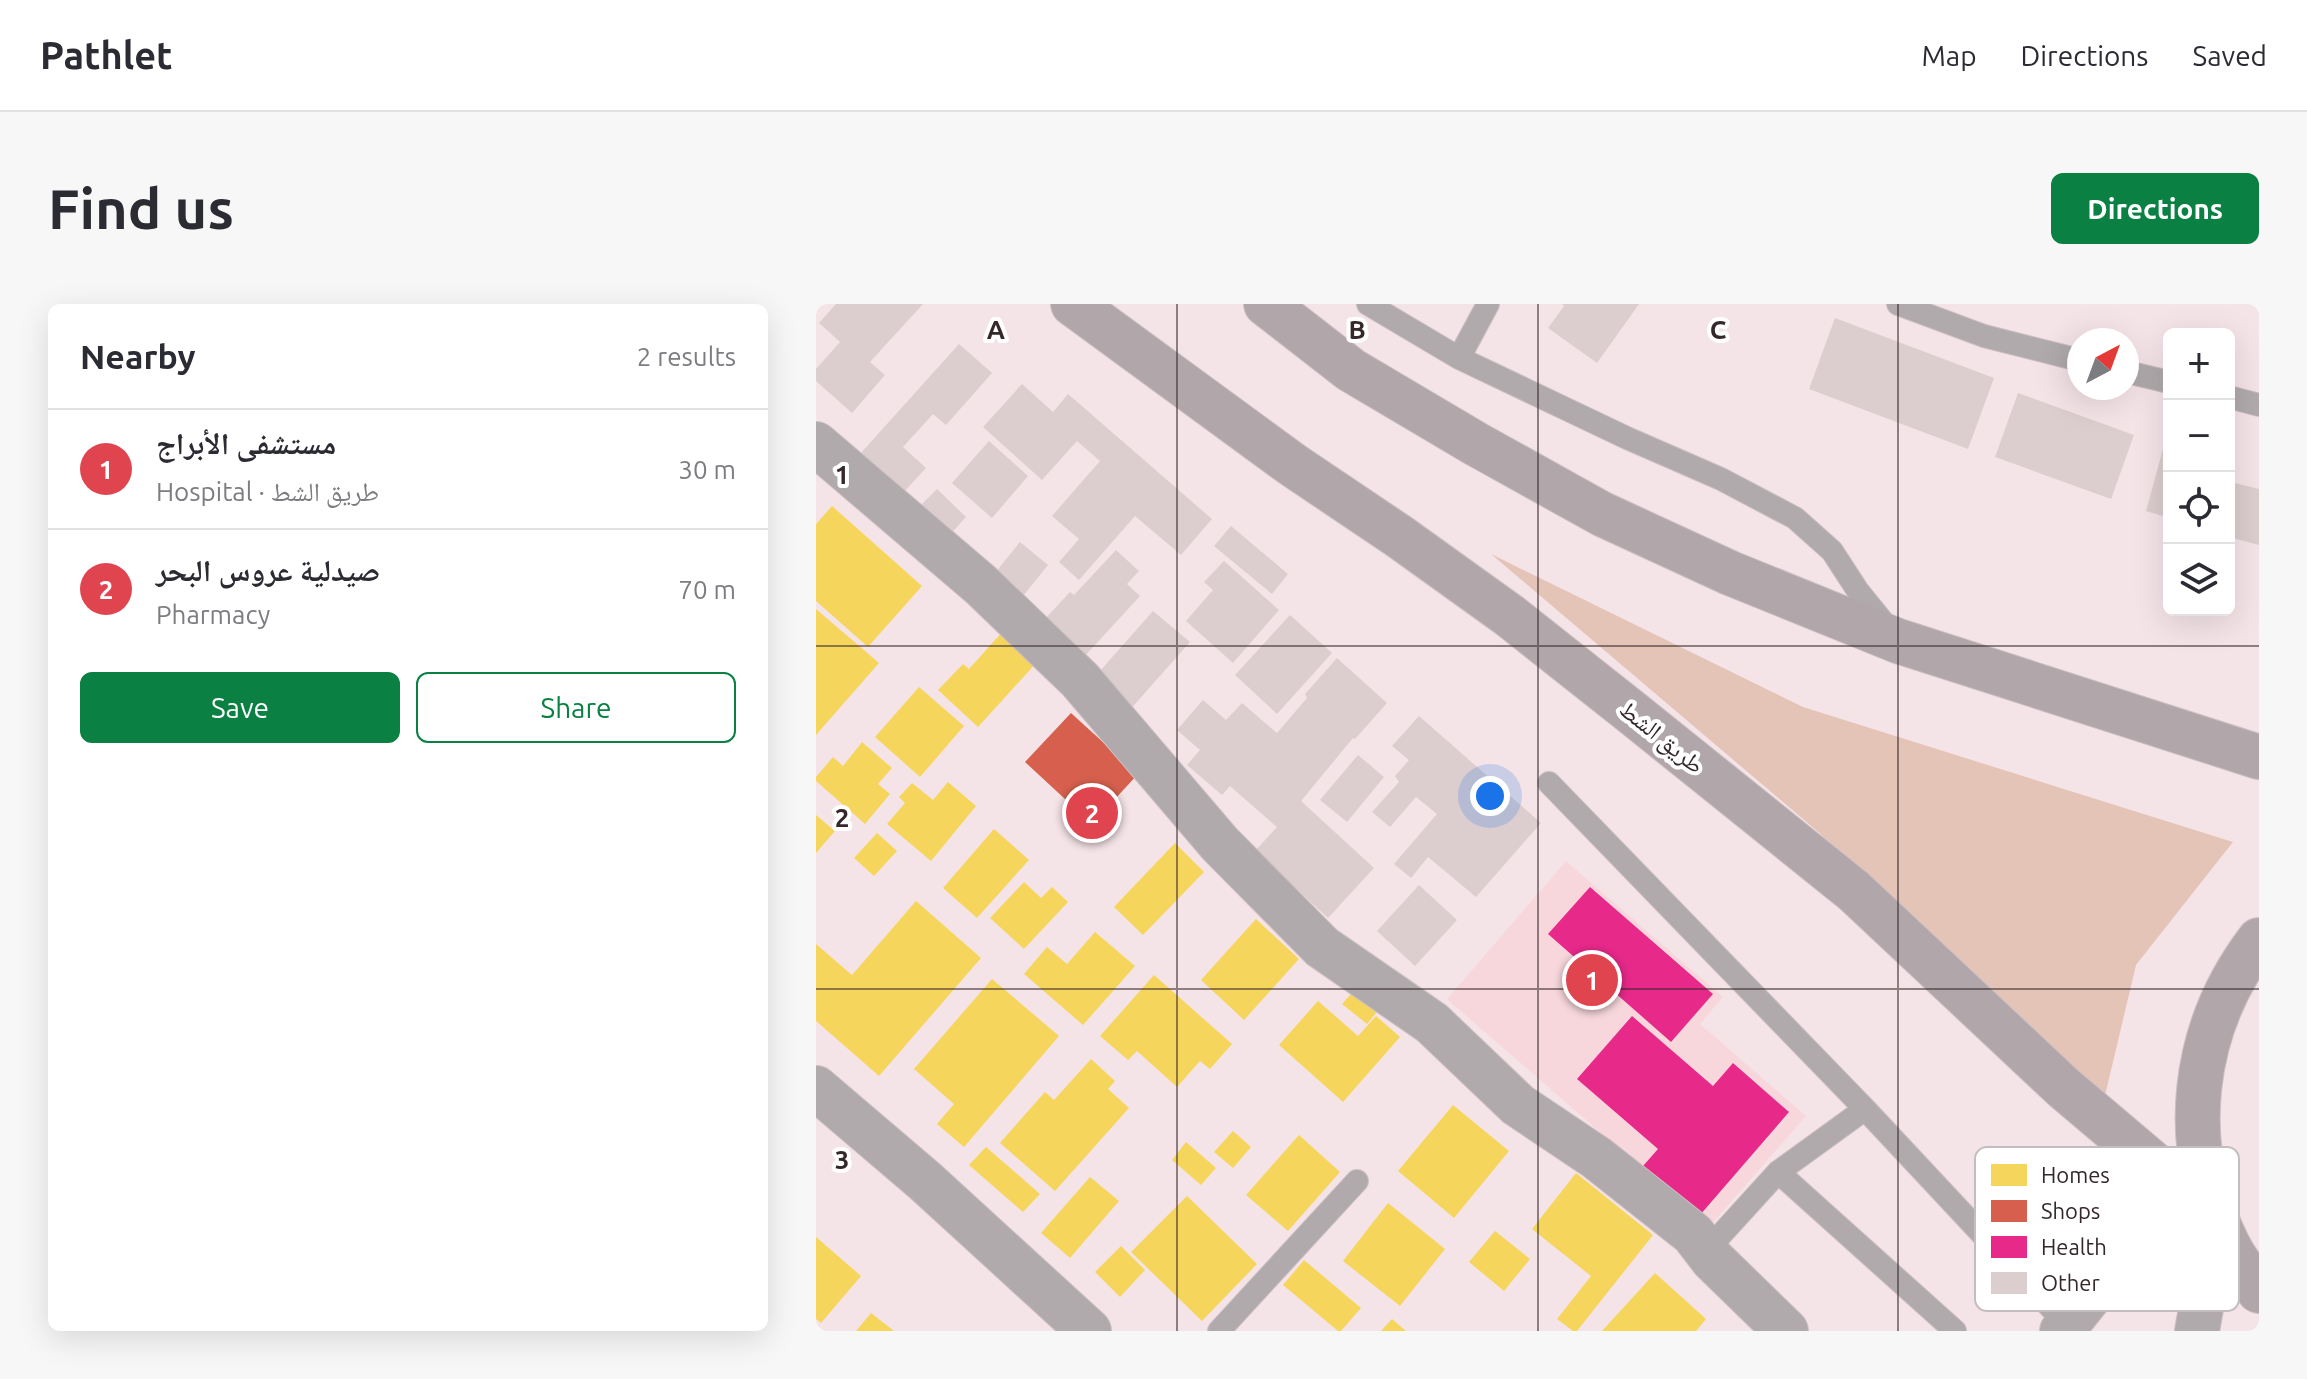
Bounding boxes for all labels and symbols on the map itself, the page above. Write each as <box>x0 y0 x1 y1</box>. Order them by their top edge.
text: A <box>987 315 1006 344</box>
text: B <box>1348 315 1366 344</box>
text: C <box>1710 315 1727 344</box>
north arrow <box>2067 328 2139 400</box>
text: 1 <box>835 460 849 489</box>
street label: طريق الشط <box>1614 695 1709 780</box>
your location <box>1470 776 1510 816</box>
pin: 2 <box>1066 783 1118 843</box>
text: 2 <box>835 803 849 832</box>
pin: 1 <box>1566 950 1618 1010</box>
text: 3 <box>835 1145 849 1174</box>
legend <box>1975 1147 2239 1311</box>
text: Homes <box>2041 1162 2110 1187</box>
text: Shops <box>2041 1198 2100 1223</box>
text: Health <box>2041 1234 2107 1259</box>
text: Other <box>2041 1270 2100 1295</box>

